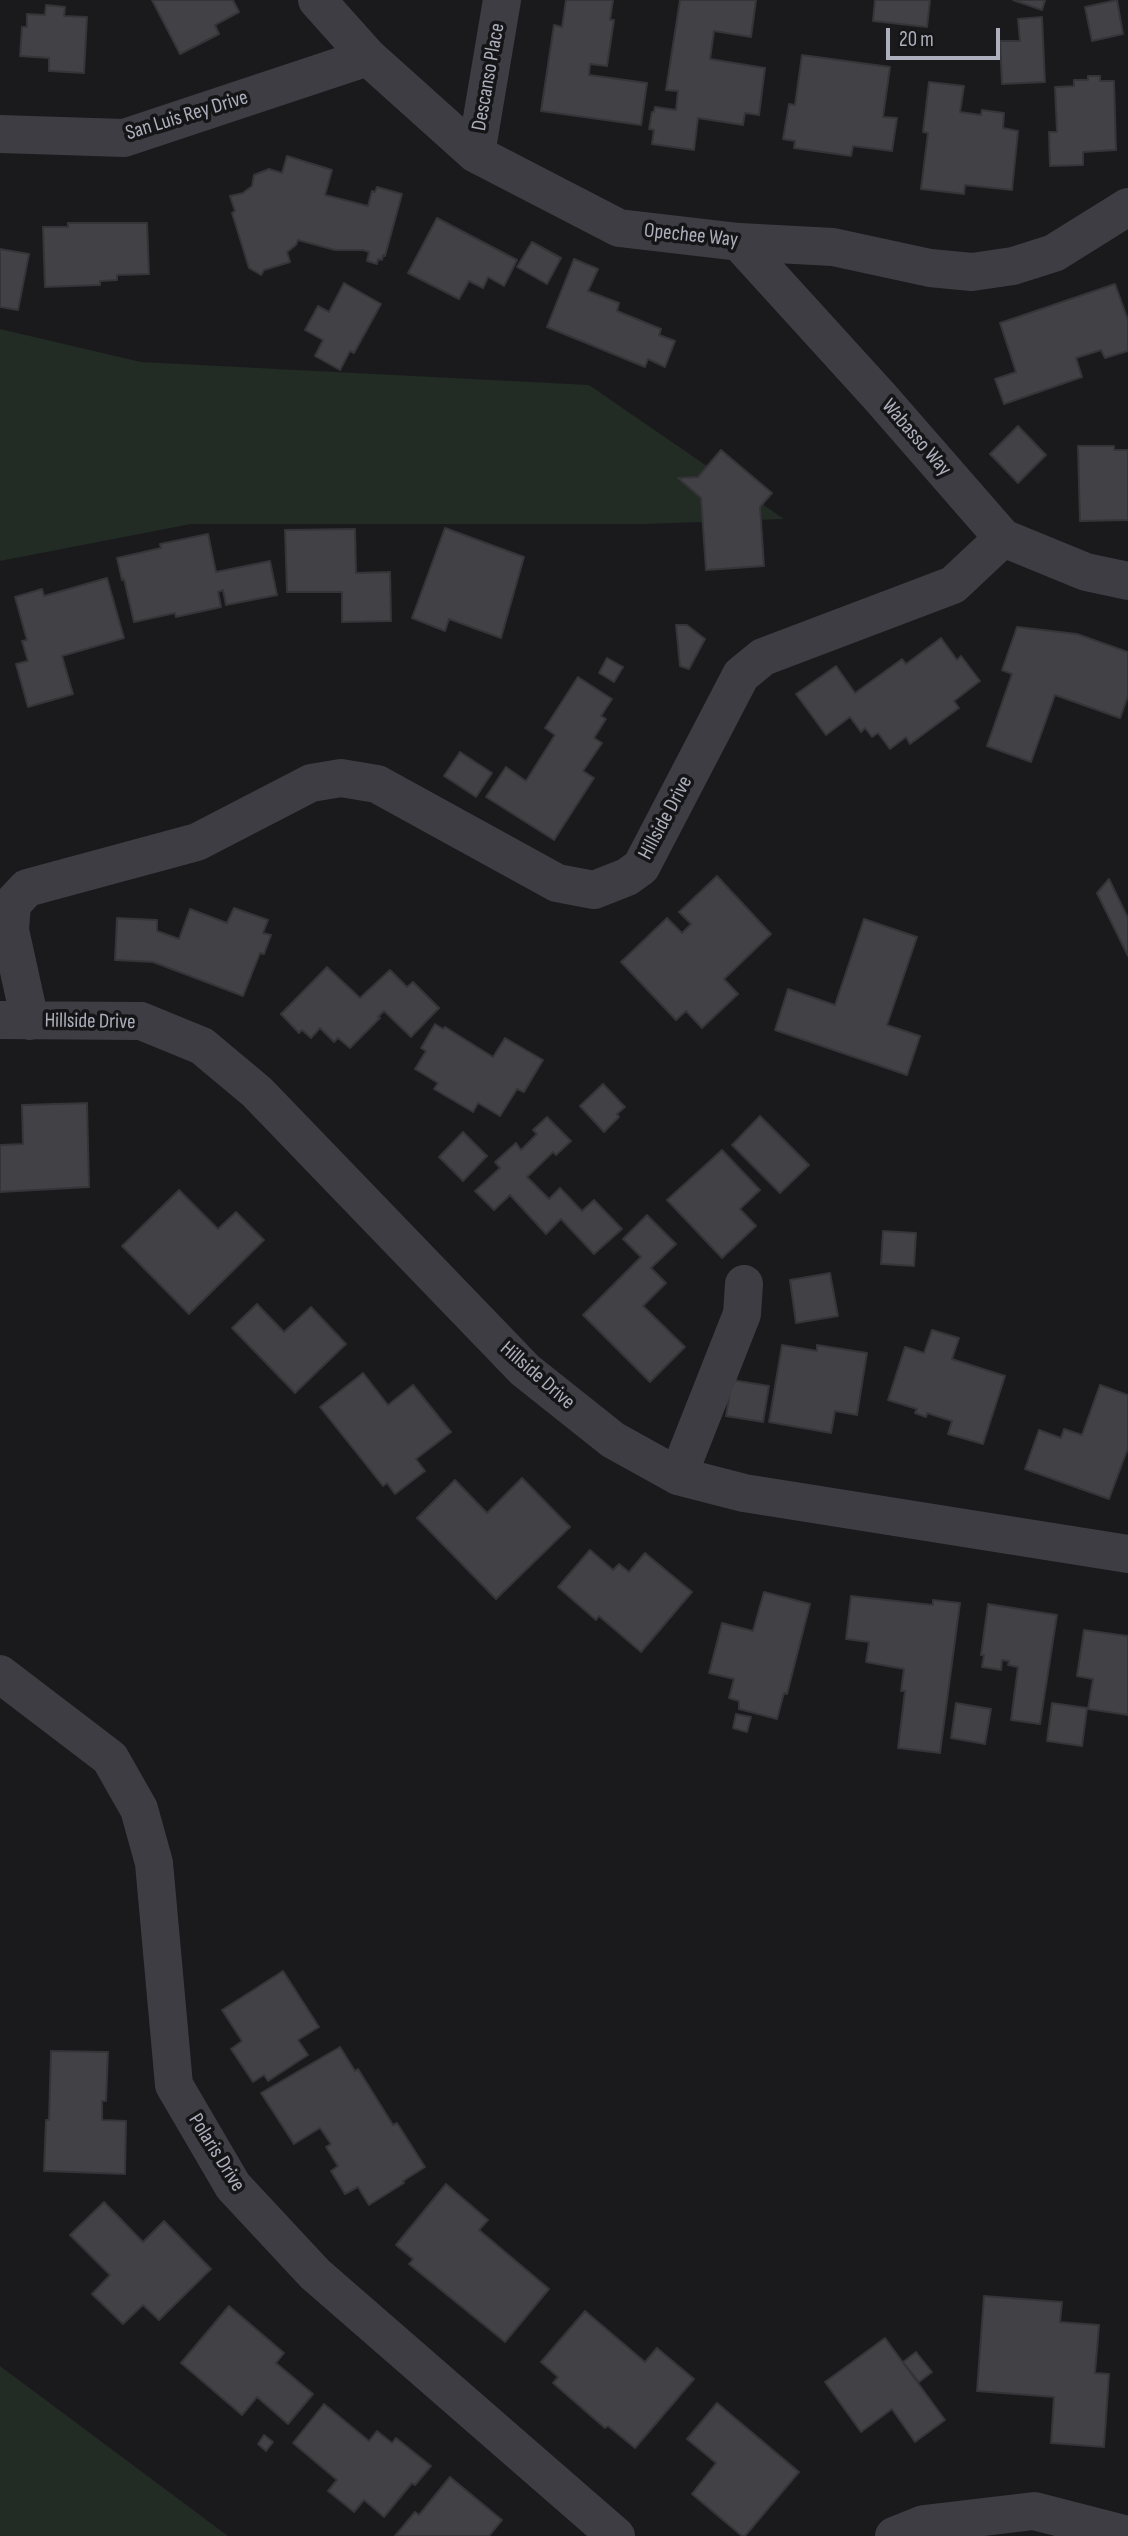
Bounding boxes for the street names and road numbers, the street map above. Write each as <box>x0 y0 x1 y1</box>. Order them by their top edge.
street label: Descanso Place <box>467 21 511 133</box>
street label: San Luis Rey Drive <box>123 85 251 147</box>
street label: Opechee Way <box>643 219 739 253</box>
street label: Wabasso Way <box>876 394 956 482</box>
street label: Hillside Drive <box>634 772 698 864</box>
street label: Hillside Drive <box>44 1009 136 1035</box>
street label: Hillside Drive <box>494 1337 580 1415</box>
street label: Polaris Drive <box>182 2109 250 2197</box>

